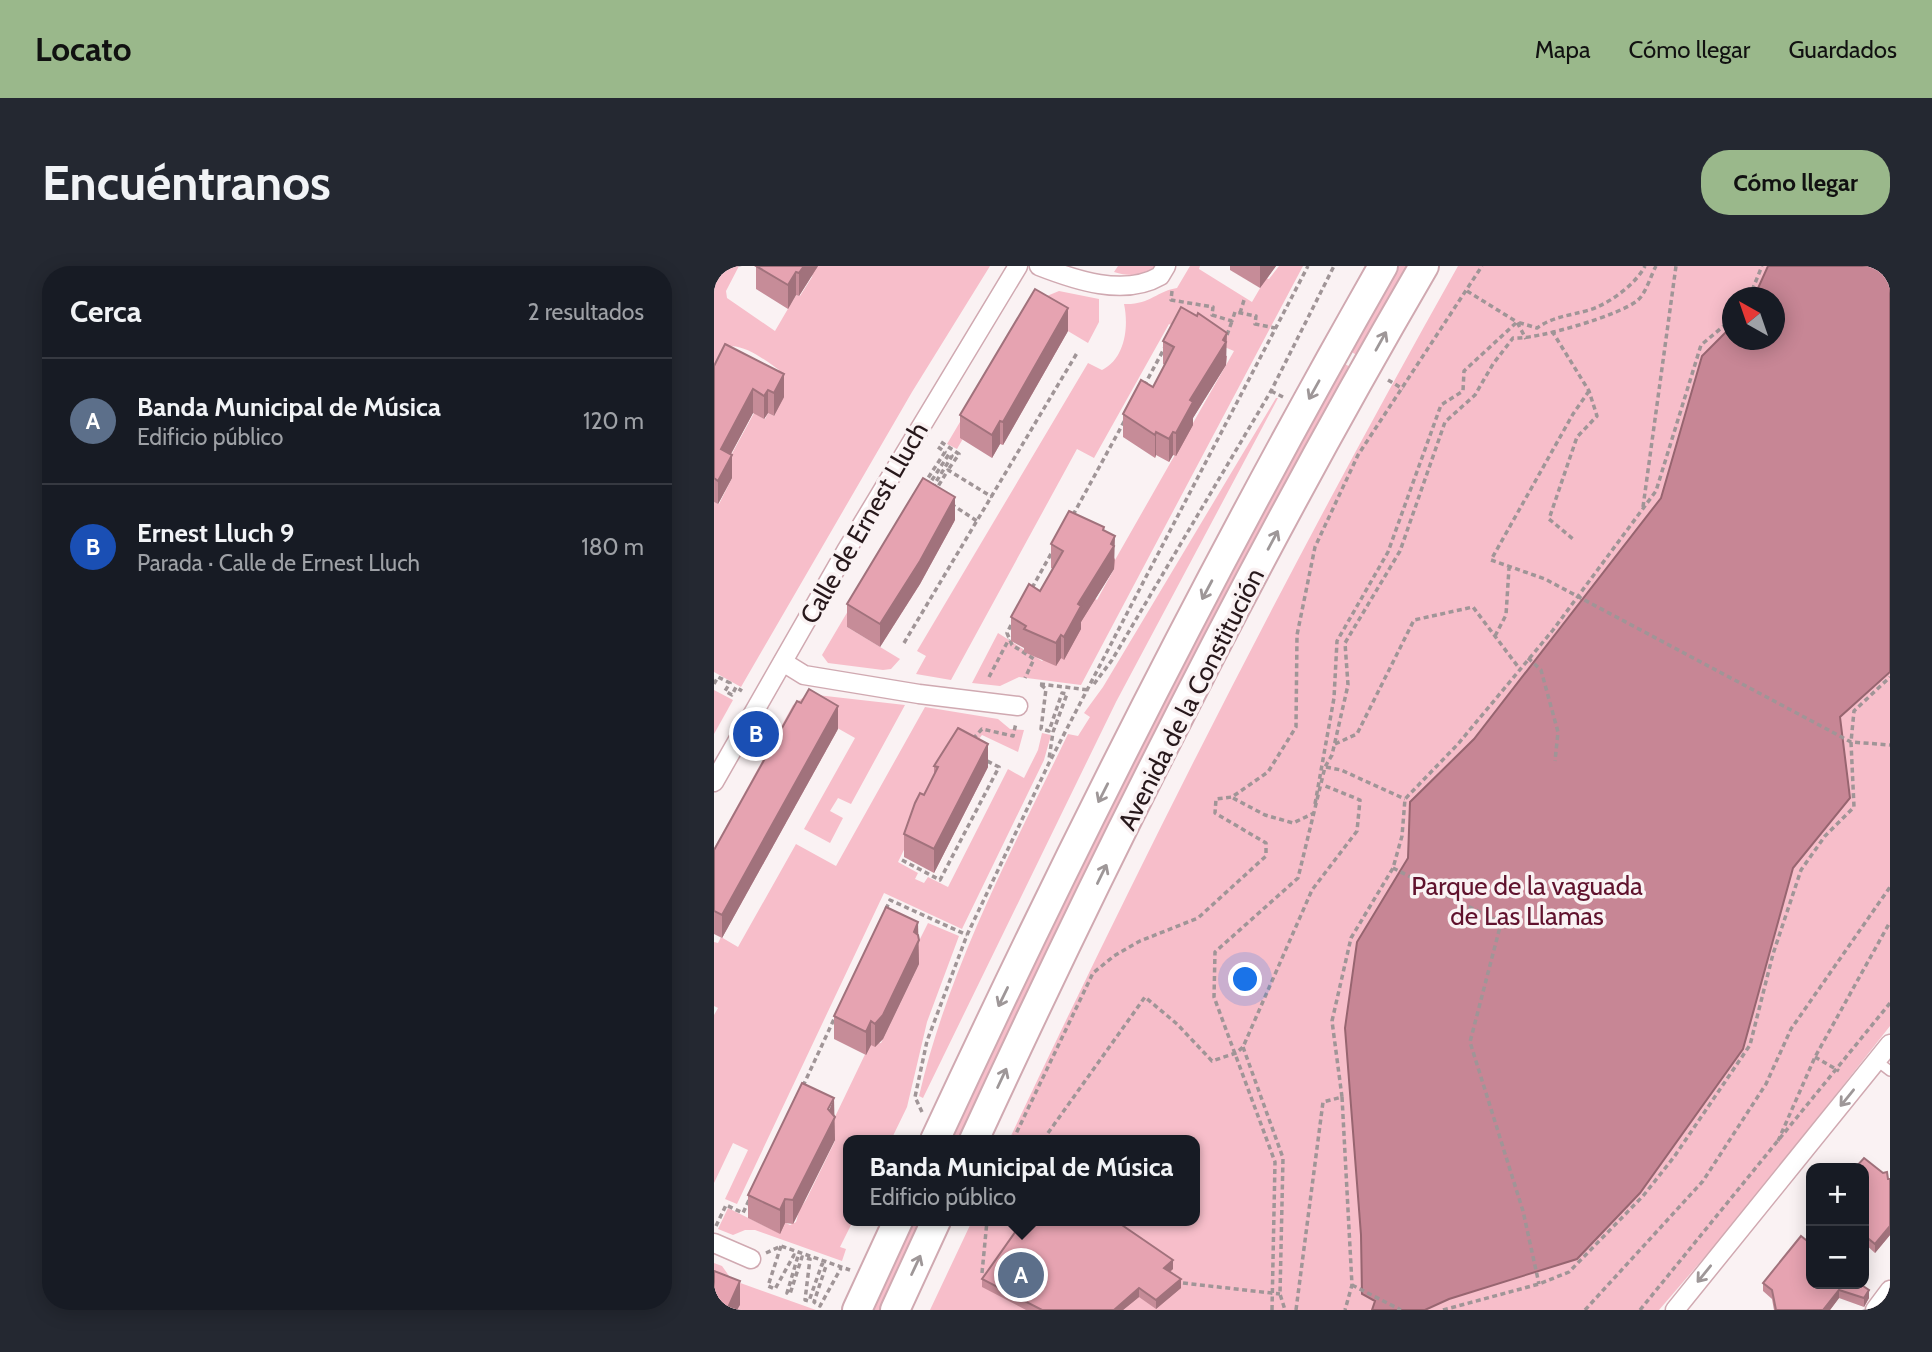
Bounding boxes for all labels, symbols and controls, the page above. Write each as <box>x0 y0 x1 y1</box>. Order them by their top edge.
text: Locato <box>35 29 131 69</box>
text: Mapa <box>1535 35 1591 64</box>
text: Cómo llegar <box>1629 35 1750 64</box>
text: Guardados <box>1788 35 1897 64</box>
button: Cómo llegar <box>1701 150 1890 215</box>
text: Encuéntranos <box>42 153 331 212</box>
north arrow <box>1722 287 1785 350</box>
text: Cerca <box>70 293 142 330</box>
text: 2 resultados <box>527 298 644 326</box>
one-way arrow <box>1374 331 1388 351</box>
one-way arrow <box>1307 379 1320 400</box>
text: Banda Municipal de Música <box>137 391 441 423</box>
text: A <box>86 407 100 435</box>
text: 120 m <box>583 407 644 435</box>
street label: Calle de Ernest Lluch <box>793 416 935 630</box>
text: Edificio público <box>137 423 284 451</box>
text: Ernest Lluch 9 <box>137 517 294 549</box>
one-way arrow <box>1266 531 1280 551</box>
text: B <box>86 533 100 561</box>
text: 180 m <box>581 533 644 561</box>
text: Parada · Calle de Ernest Lluch <box>137 549 420 577</box>
street label: Avenida de la Constitución <box>1111 563 1271 835</box>
one-way arrow <box>1200 579 1213 600</box>
pin: B <box>733 708 779 760</box>
one-way arrow <box>1095 782 1109 803</box>
one-way arrow <box>1095 864 1109 885</box>
park label: Parque de la vaguada de Las Llamas <box>1411 870 1643 932</box>
your location <box>1228 962 1262 996</box>
one-way arrow <box>995 986 1009 1007</box>
one-way arrow <box>996 1068 1010 1089</box>
one-way arrow <box>1840 1088 1855 1106</box>
popup <box>843 1135 1200 1226</box>
text: Banda Municipal de Música <box>870 1151 1173 1183</box>
map controls <box>1806 1163 1869 1289</box>
button: + <box>1806 1163 1869 1226</box>
text: Edificio público <box>870 1183 1016 1211</box>
button: − <box>1806 1226 1869 1289</box>
pin: A <box>998 1249 1044 1301</box>
one-way arrow <box>910 1255 923 1276</box>
one-way arrow <box>1696 1265 1712 1283</box>

